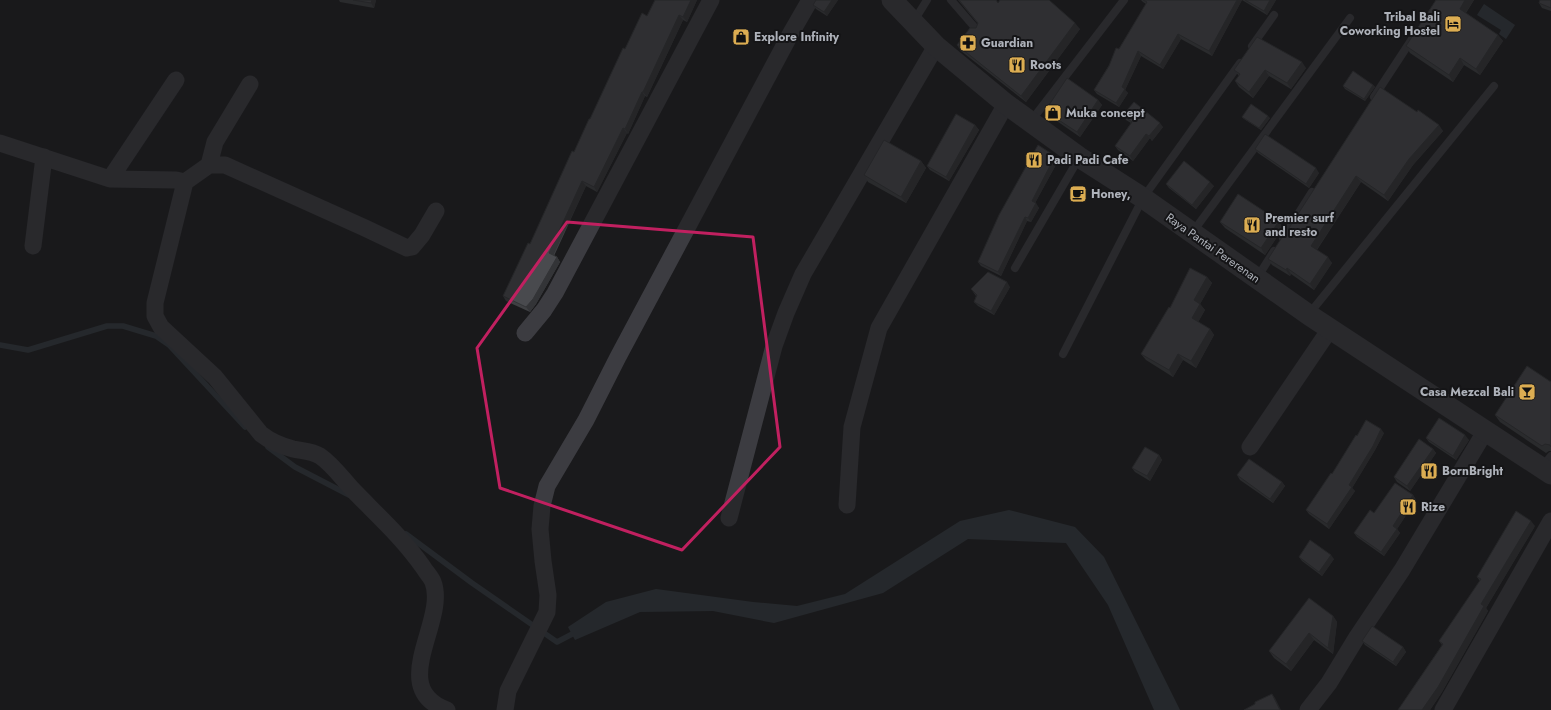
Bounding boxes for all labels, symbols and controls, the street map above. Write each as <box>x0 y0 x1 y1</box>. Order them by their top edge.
place label: Tribal Bali Coworking Hostel <box>1340 8 1440 40</box>
hotel icon: Tribal Bali Coworking Hostel <box>1443 14 1463 34</box>
shop icon: Explore Infinity <box>731 27 751 47</box>
place label: Explore Infinity <box>754 28 840 46</box>
pharmacy icon: Guardian <box>958 33 978 53</box>
place label: Guardian <box>981 34 1033 52</box>
restaurant icon: Roots <box>1007 55 1027 75</box>
place label: Roots <box>1030 56 1062 74</box>
shop icon: Muka concept <box>1043 103 1063 123</box>
place label: Muka concept <box>1066 104 1145 122</box>
restaurant icon: Padi Padi Cafe <box>1024 150 1044 170</box>
place label: Padi Padi Cafe <box>1047 151 1129 169</box>
cafe icon: Honey, <box>1068 184 1088 204</box>
place label: Honey, <box>1091 185 1131 203</box>
street label: Raya Pantai Pererenan <box>1162 209 1264 287</box>
place label: Premier surf and resto <box>1265 209 1335 241</box>
restaurant icon: Premier surf and resto <box>1242 215 1262 235</box>
bar icon: Casa Mezcal Bali <box>1517 382 1537 402</box>
place label: Casa Mezcal Bali <box>1420 383 1514 401</box>
restaurant icon: BornBright <box>1419 461 1439 481</box>
place label: BornBright <box>1442 462 1503 480</box>
restaurant icon: Rize <box>1398 497 1418 517</box>
place label: Rize <box>1421 498 1445 516</box>

